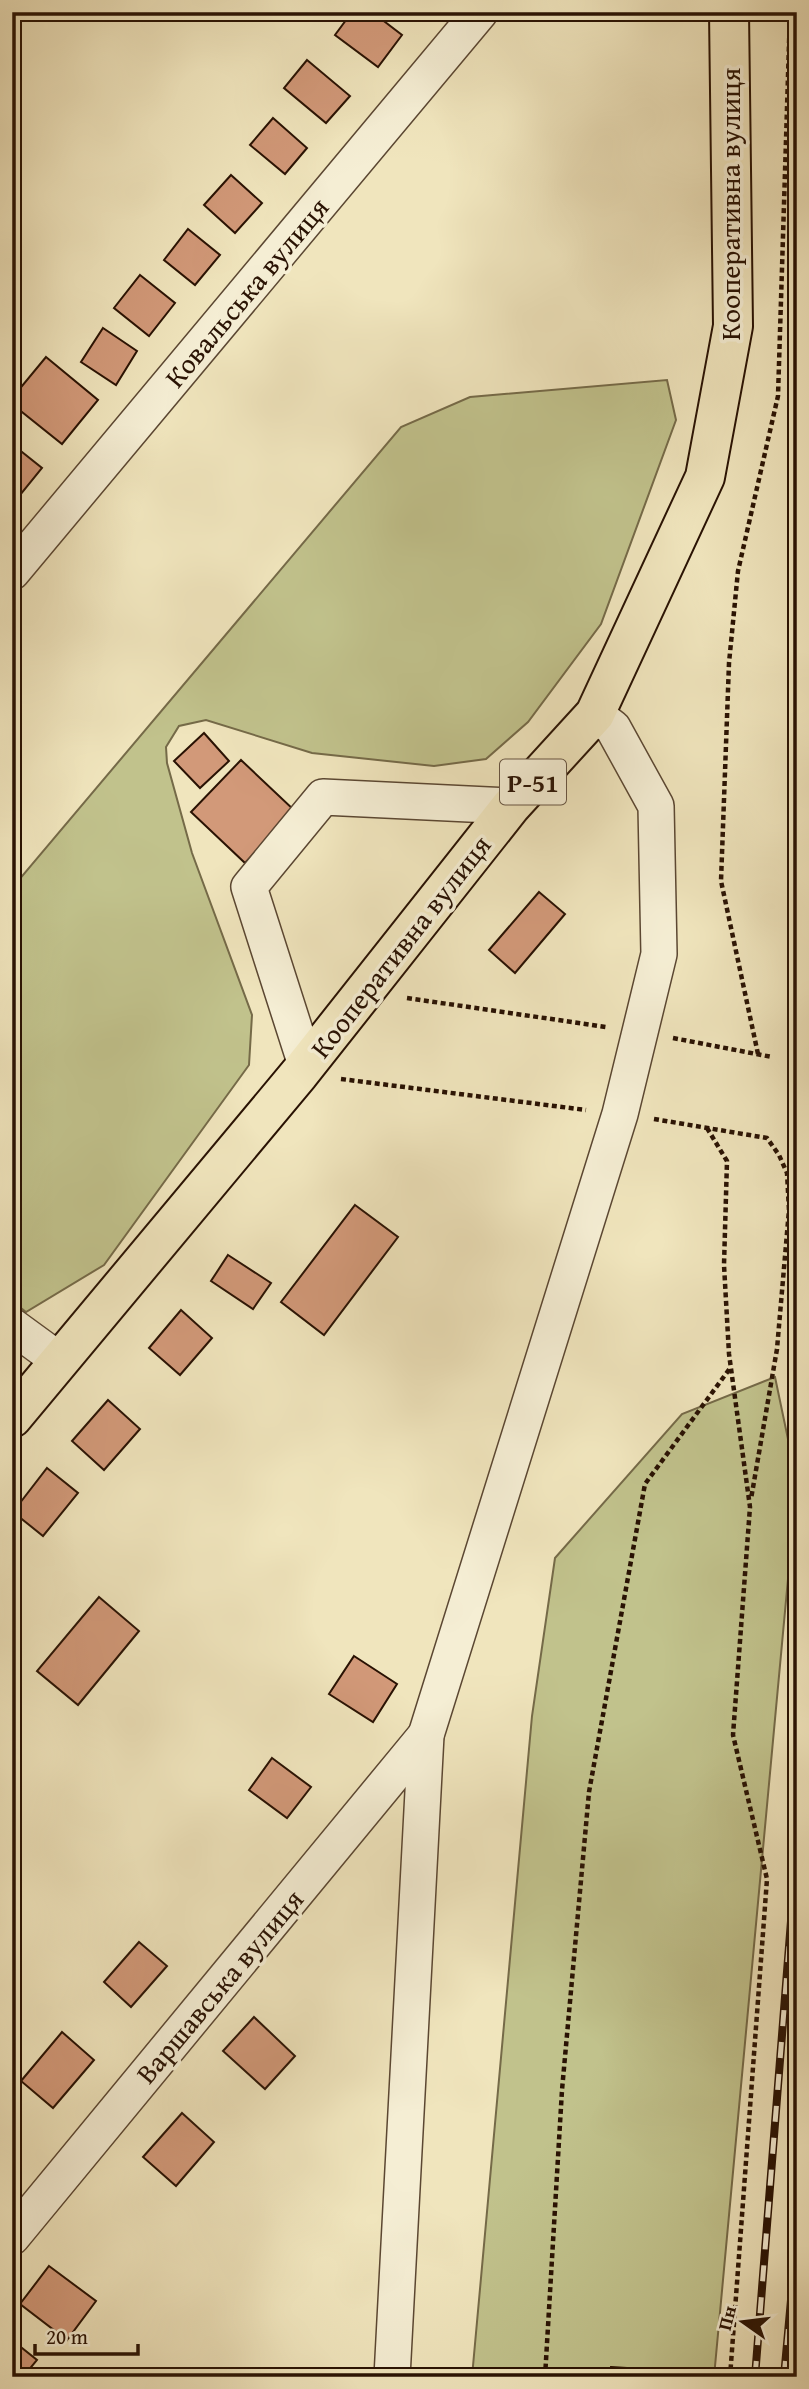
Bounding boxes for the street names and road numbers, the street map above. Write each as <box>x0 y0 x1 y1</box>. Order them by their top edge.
street label: Кооперативна вулиця <box>709 68 750 340</box>
street label: Ковальська вулиця <box>154 188 338 396</box>
road number: Р-51 <box>500 760 566 804</box>
street label: Кооперативна вулиця <box>300 826 500 1066</box>
street label: Варшавська вулиця <box>125 1880 313 2092</box>

